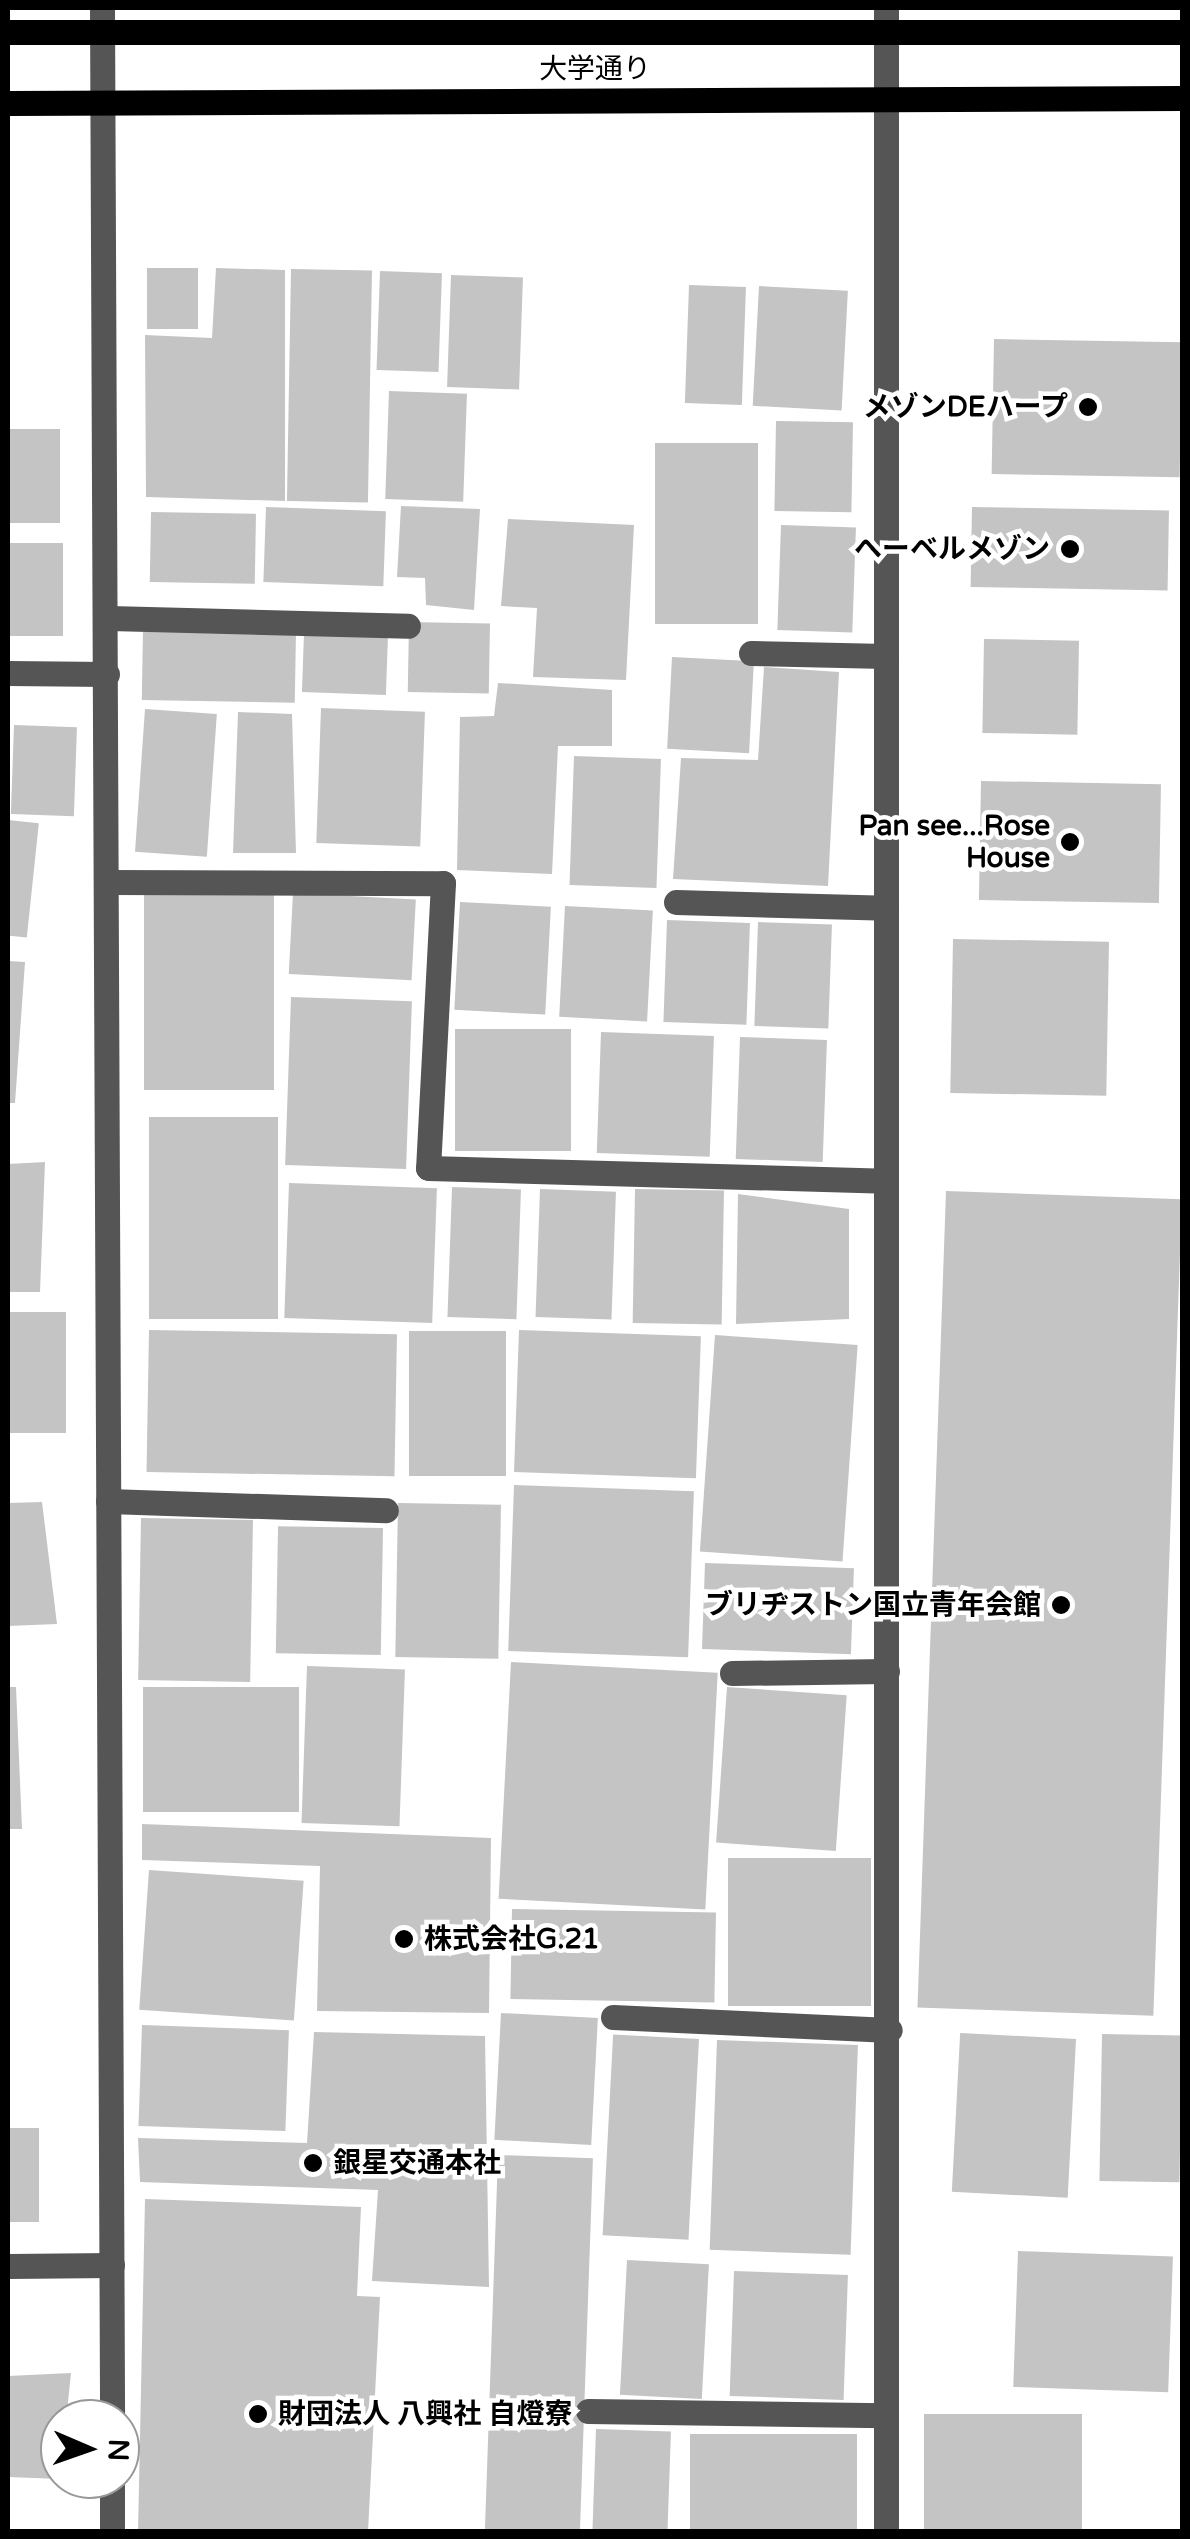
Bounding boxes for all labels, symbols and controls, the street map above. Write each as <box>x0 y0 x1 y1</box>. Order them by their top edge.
street label: 大学通り <box>539 52 651 86</box>
place label: メゾンDEハープ <box>861 390 1068 424</box>
marker: メゾンDEハープ <box>1077 396 1099 418</box>
place label: へーベルメゾン <box>854 532 1050 566</box>
marker: へーベルメゾン <box>1059 538 1081 560</box>
place label: Pan see...Rose House <box>859 809 1050 875</box>
marker: Pan see...Rose House <box>1059 831 1081 853</box>
place label: ブリヂストン国立青年会館 <box>705 1588 1041 1622</box>
marker: ブリヂストン国立青年会館 <box>1050 1594 1072 1616</box>
place label: 株式会社G.21 <box>424 1922 600 1956</box>
marker: 株式会社G.21 <box>393 1928 415 1950</box>
place label: 銀星交通本社 <box>333 2146 501 2180</box>
marker: 銀星交通本社 <box>302 2152 324 2174</box>
place label: 財団法人 八興社 自燈寮 <box>278 2397 573 2431</box>
north arrow <box>40 2399 140 2499</box>
marker: 財団法人 八興社 自燈寮 <box>247 2403 269 2425</box>
text: N <box>101 2438 135 2462</box>

